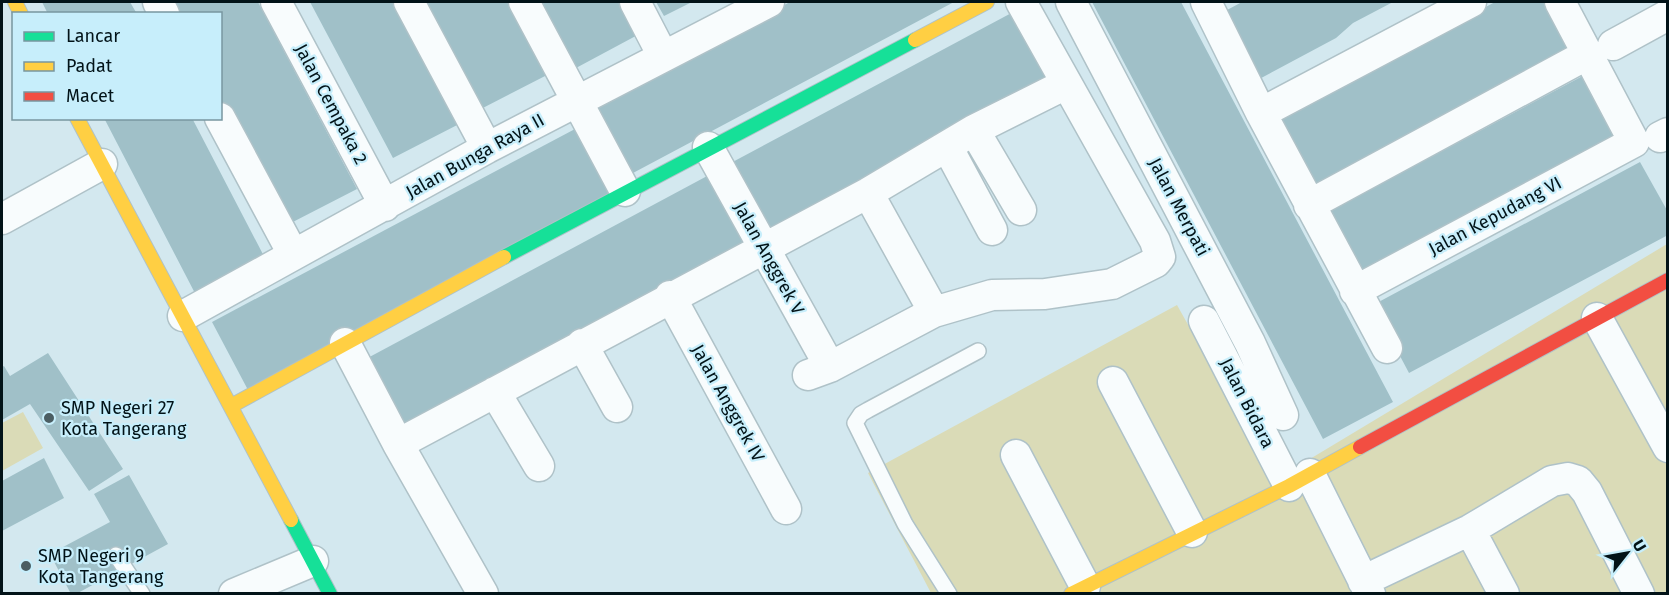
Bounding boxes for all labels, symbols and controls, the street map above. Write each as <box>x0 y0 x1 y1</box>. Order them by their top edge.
legend <box>12 12 222 120</box>
text: Lancar <box>66 25 120 47</box>
street label: Jalan Cempaka 2 <box>290 40 372 168</box>
text: Padat <box>66 55 113 77</box>
text: Macet <box>66 85 115 107</box>
street label: Jalan Bunga Raya II <box>402 109 548 203</box>
street label: Jalan Merpati <box>1144 154 1214 260</box>
street label: Jalan Kepudang VI <box>1425 172 1565 260</box>
street label: Jalan Anggrek V <box>729 198 809 318</box>
street label: Jalan Anggrek IV <box>687 341 769 465</box>
street label: Jalan Bidara <box>1215 354 1279 452</box>
place label: SMP Negeri 27 Kota Tangerang <box>61 397 187 440</box>
marker: SMP Negeri 27 Kota Tangerang <box>42 411 56 425</box>
north arrow <box>1597 523 1657 583</box>
text: U <box>1629 536 1650 555</box>
place label: SMP Negeri 9 Kota Tangerang <box>38 545 164 588</box>
marker: SMP Negeri 9 Kota Tangerang <box>19 559 33 573</box>

